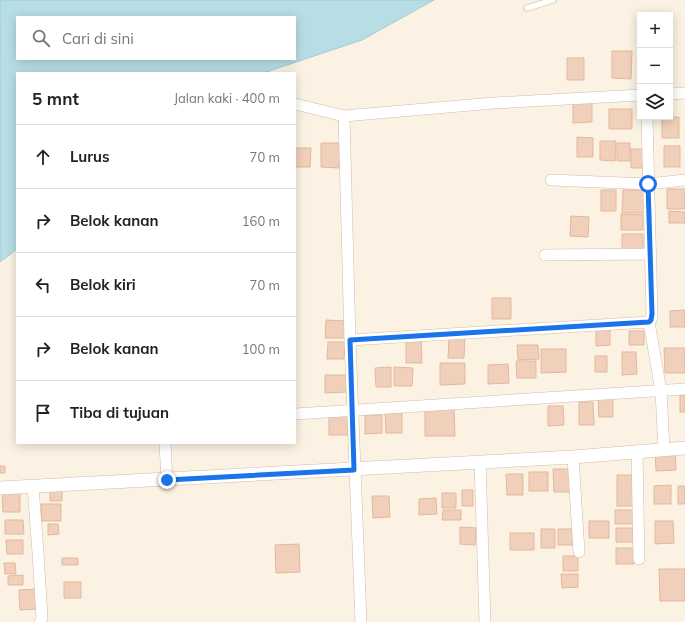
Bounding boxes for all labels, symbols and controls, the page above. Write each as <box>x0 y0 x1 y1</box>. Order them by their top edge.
map controls <box>637 12 673 120</box>
button: + <box>637 12 673 48</box>
search box <box>16 16 296 60</box>
icon: search <box>30 27 52 49</box>
text: Cari di sini <box>62 29 134 48</box>
button: − <box>637 48 673 84</box>
button: layers <box>637 84 673 120</box>
text: 5 mnt <box>32 88 79 109</box>
text: Jalan kaki · 400 m <box>174 90 280 106</box>
icon: ahead <box>32 146 54 168</box>
text: Lurus <box>70 147 110 166</box>
text: 70 m <box>250 149 280 165</box>
route start <box>639 175 657 193</box>
icon: right <box>32 210 54 232</box>
text: Belok kanan <box>70 211 159 230</box>
text: 160 m <box>242 213 280 229</box>
icon: left <box>32 274 54 296</box>
text: Belok kiri <box>70 275 136 294</box>
text: 70 m <box>250 277 280 293</box>
icon: right <box>32 338 54 360</box>
text: Belok kanan <box>70 339 159 358</box>
text: 100 m <box>242 341 280 357</box>
icon: arrive <box>32 402 54 424</box>
text: Tiba di tujuan <box>70 403 169 422</box>
route end <box>158 471 176 489</box>

